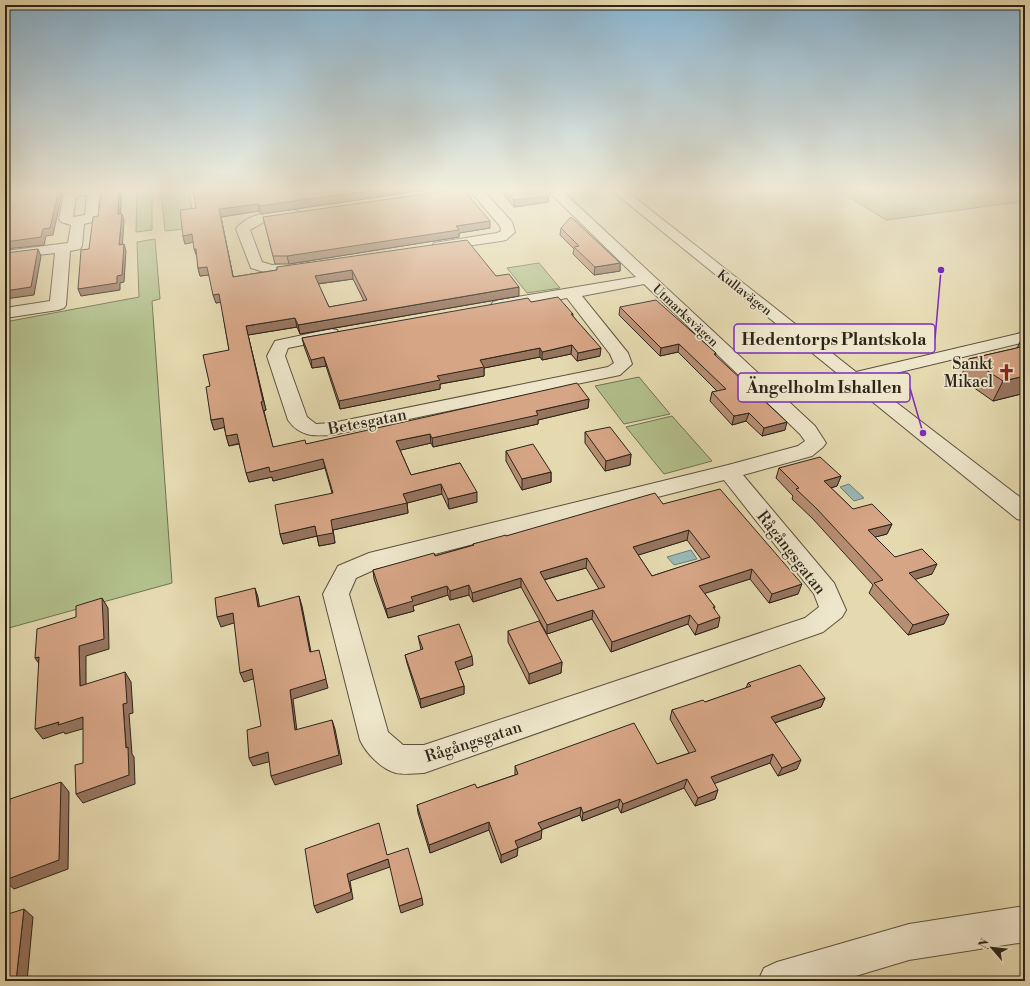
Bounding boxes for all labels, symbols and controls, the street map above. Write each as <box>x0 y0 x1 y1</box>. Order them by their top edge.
street label: Kullavägen <box>714 266 775 319</box>
street label: Utmarksvägen <box>649 281 722 351</box>
callout: Hedentorps Plantskola <box>734 324 935 353</box>
text: Hedentorps Plantskola <box>742 329 927 351</box>
place label: Sankt Mikael <box>944 354 993 392</box>
church icon: Sankt Mikael <box>996 362 1016 382</box>
callout: Ängelholm Ishallen <box>738 373 910 402</box>
text: Ängelholm Ishallen <box>745 376 902 399</box>
street label: Betesgatan <box>325 404 409 440</box>
street label: Rågångsgatan <box>752 507 830 599</box>
street label: Rågångsgatan <box>422 717 525 767</box>
north arrow <box>972 928 1012 968</box>
text: N <box>976 936 992 951</box>

